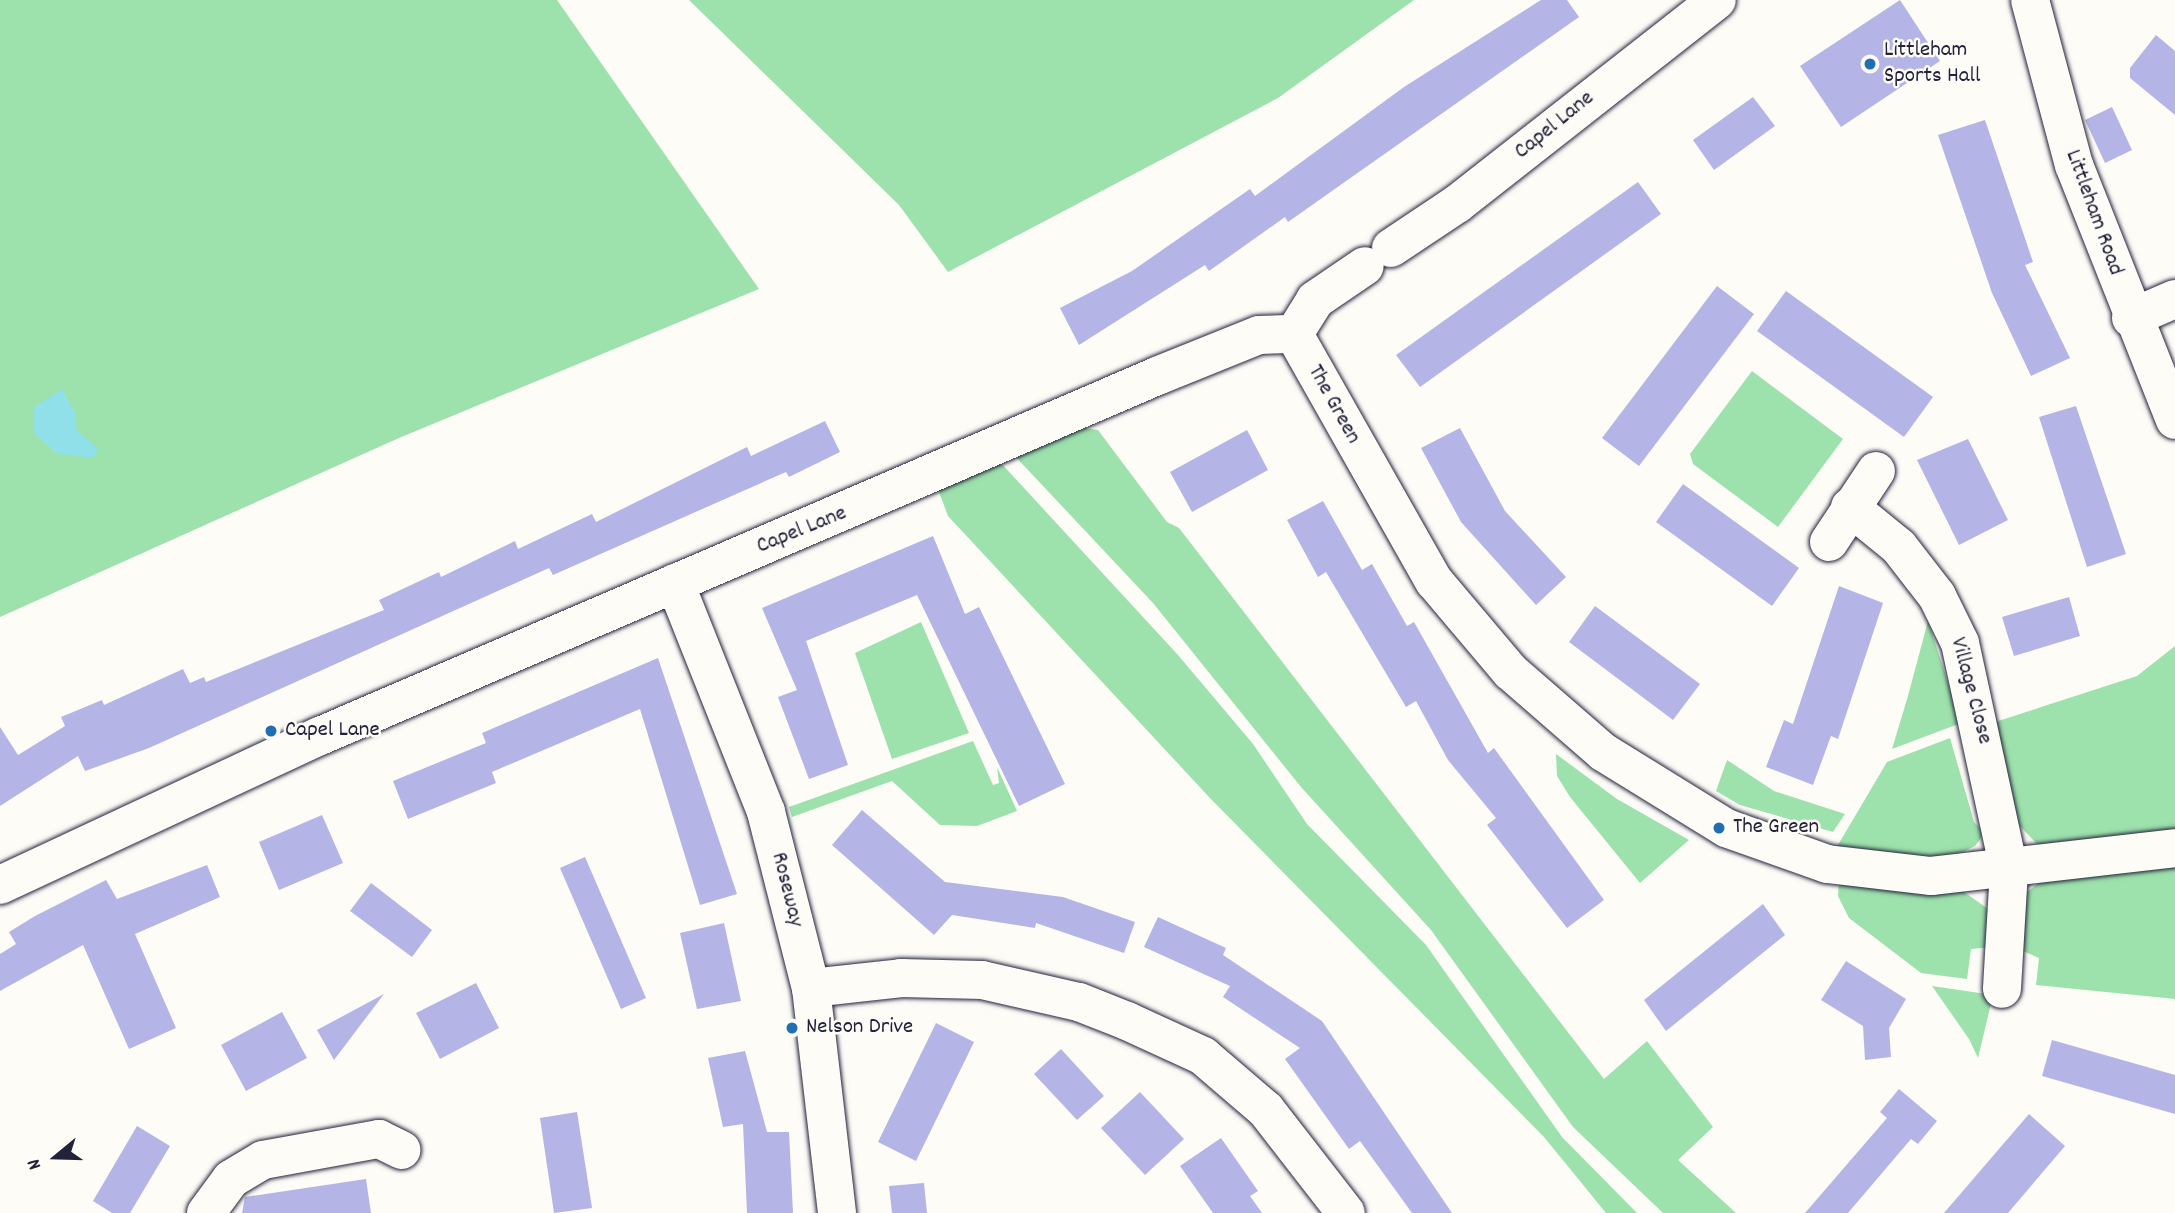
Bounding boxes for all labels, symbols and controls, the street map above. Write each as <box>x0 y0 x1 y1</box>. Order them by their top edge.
place label: Littleham Sports Hall <box>1884 37 1980 91</box>
marker: Littleham Sports Hall <box>1862 56 1878 72</box>
street label: Capel Lane <box>1510 86 1600 166</box>
street label: Littleham Road <box>2058 146 2128 280</box>
street label: The Green <box>1300 361 1366 449</box>
street label: Capel Lane <box>753 500 851 562</box>
street label: Village Close <box>1943 635 1997 747</box>
place label: Capel Lane <box>285 717 380 745</box>
marker: Capel Lane <box>263 723 279 739</box>
place label: The Green <box>1733 814 1819 842</box>
marker: The Green <box>1711 820 1727 836</box>
street label: Roseway <box>763 850 809 930</box>
place label: Nelson Drive <box>806 1014 913 1042</box>
marker: Nelson Drive <box>784 1020 800 1036</box>
north arrow <box>21 1122 91 1192</box>
text: N <box>21 1155 50 1173</box>

